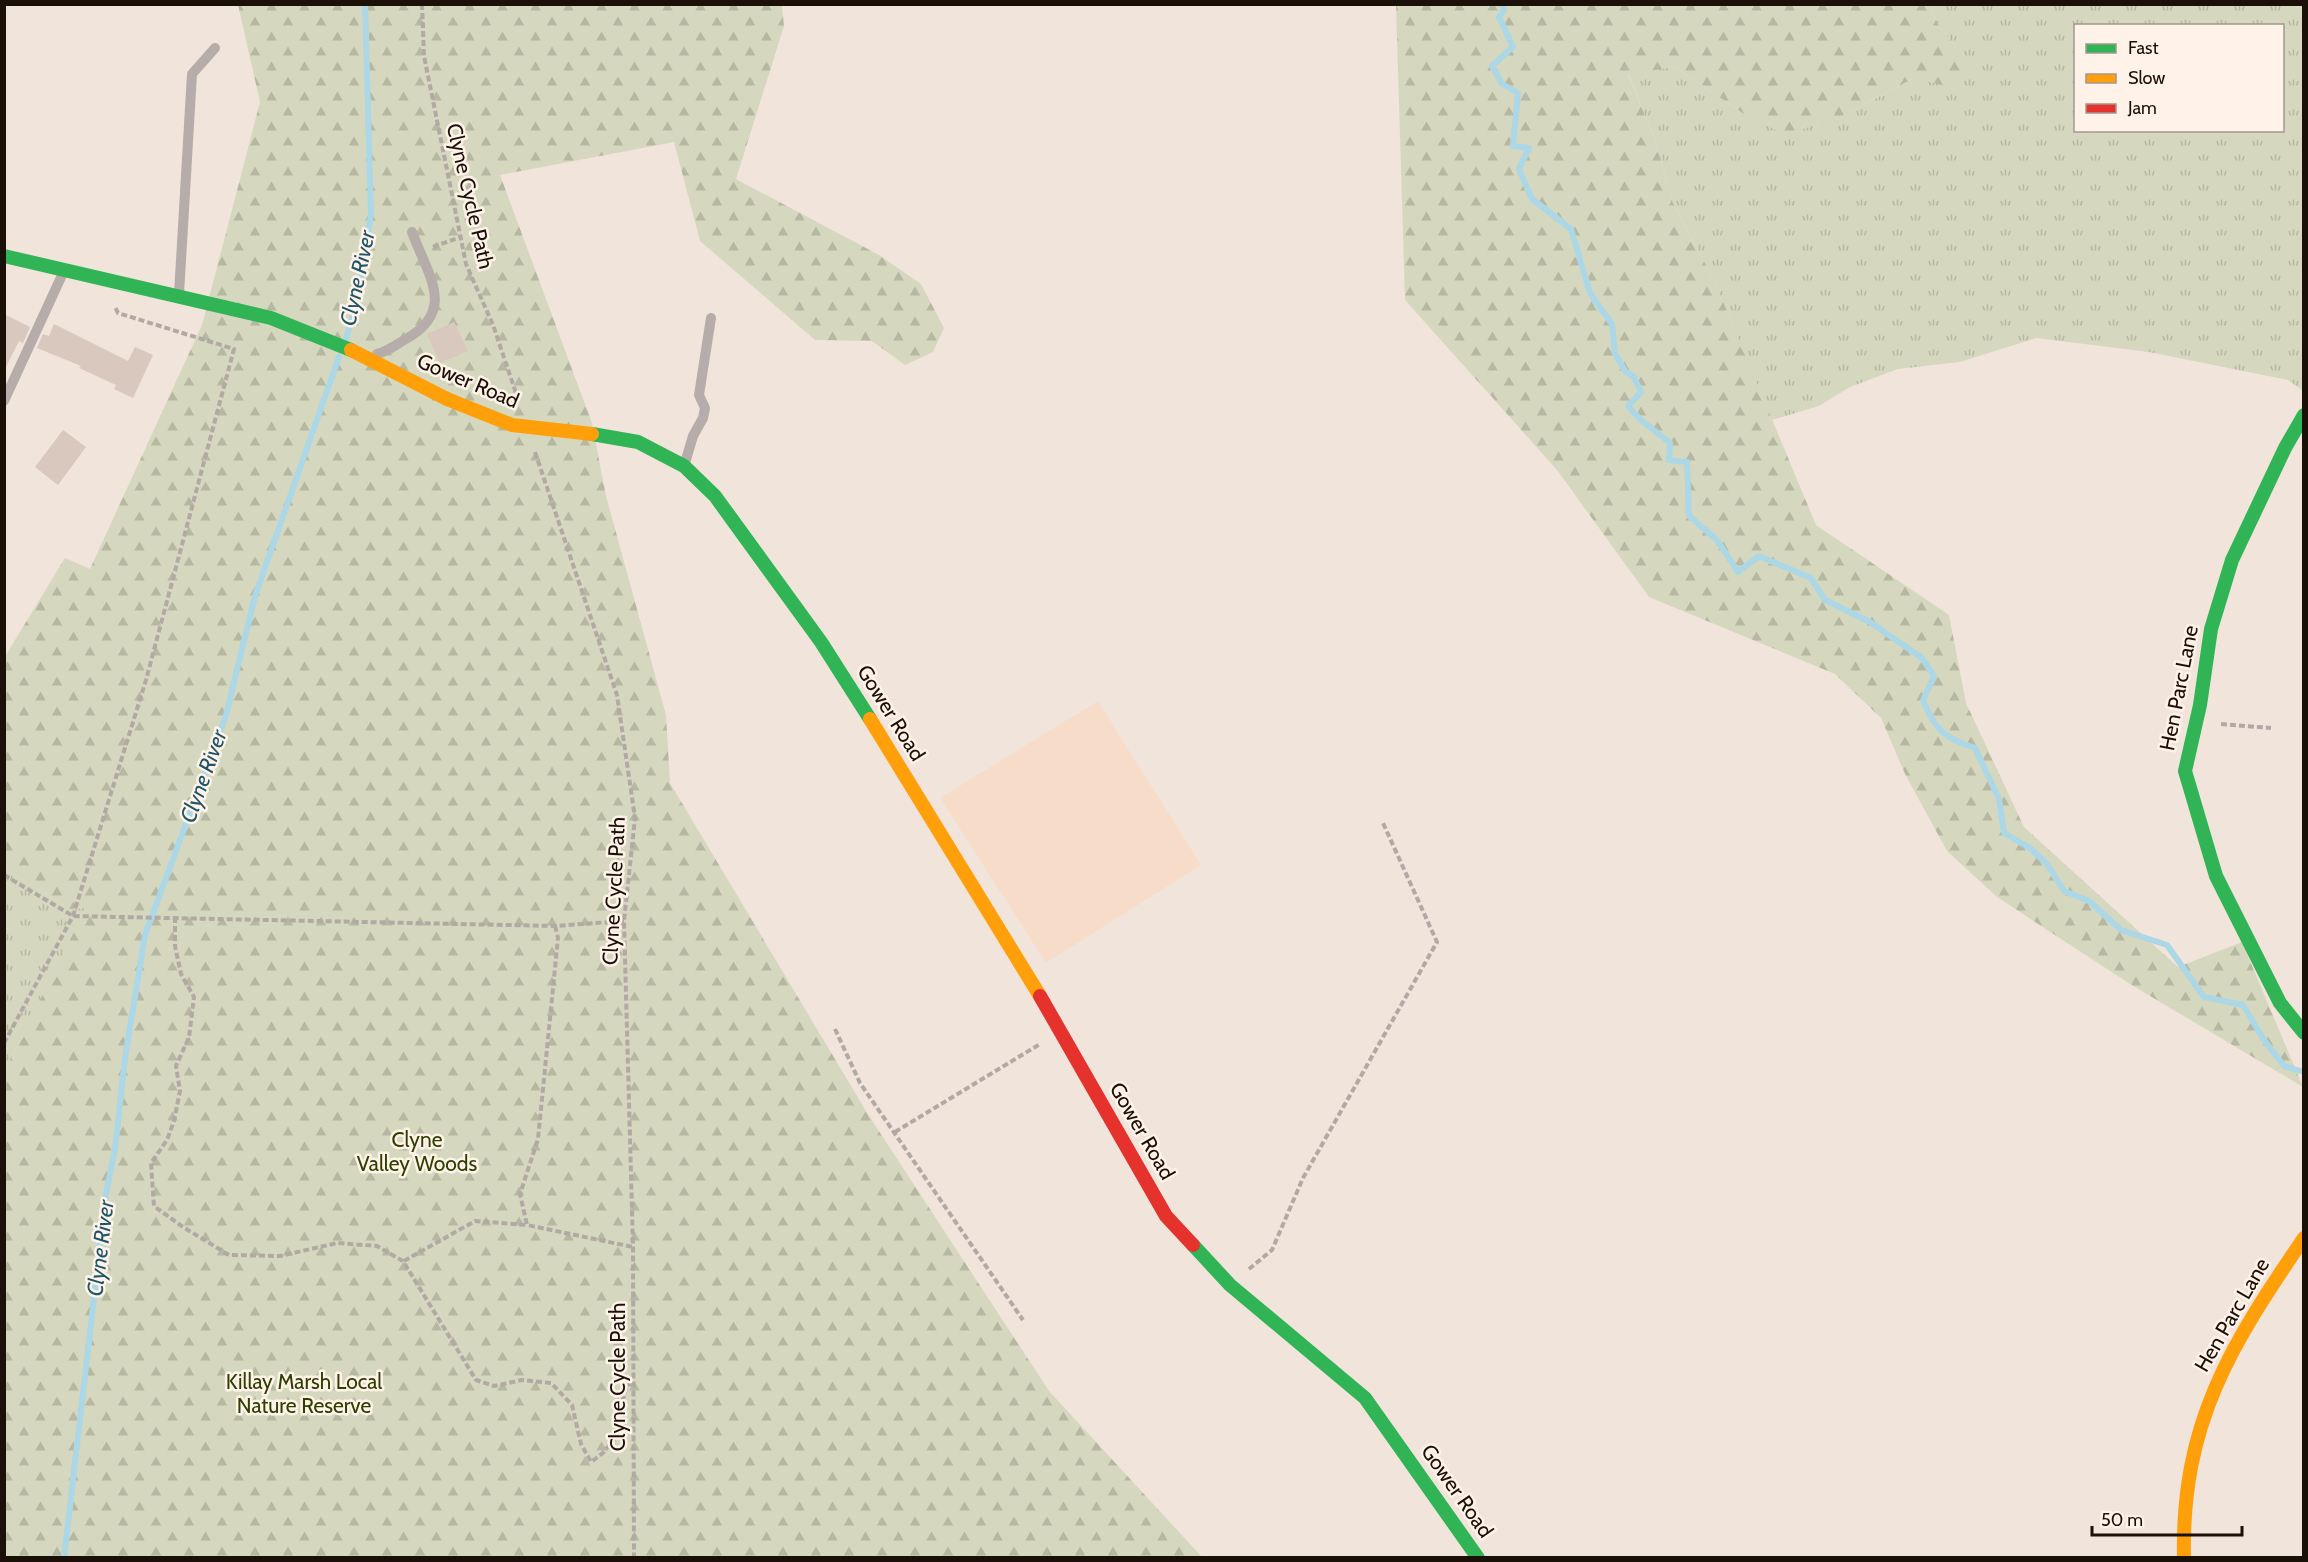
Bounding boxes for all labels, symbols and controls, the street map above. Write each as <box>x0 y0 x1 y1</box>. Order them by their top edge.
legend <box>2074 24 2284 132</box>
text: Fast <box>2128 37 2159 59</box>
text: Slow <box>2128 67 2165 89</box>
text: Jam <box>2127 97 2157 119</box>
street label: Clyne Cycle Path <box>442 121 499 271</box>
water label: Clyne River <box>334 227 381 328</box>
street label: Gower Road <box>413 348 523 413</box>
street label: Hen Parc Lane <box>2154 623 2203 753</box>
street label: Gower Road <box>852 660 931 765</box>
water label: Clyne River <box>174 725 233 826</box>
street label: Clyne Cycle Path <box>597 816 630 966</box>
street label: Gower Road <box>1105 1078 1180 1184</box>
park label: Clyne Valley Woods <box>357 1127 477 1176</box>
water label: Clyne River <box>81 1197 120 1298</box>
street label: Hen Parc Lane <box>2189 1253 2274 1376</box>
street label: Clyne Cycle Path <box>605 1303 630 1451</box>
park label: Killay Marsh Local Nature Reserve <box>226 1369 382 1418</box>
street label: Gower Road <box>1416 1439 1499 1542</box>
scale bar <box>2092 1499 2242 1537</box>
text: 50 m <box>2101 1509 2143 1531</box>

